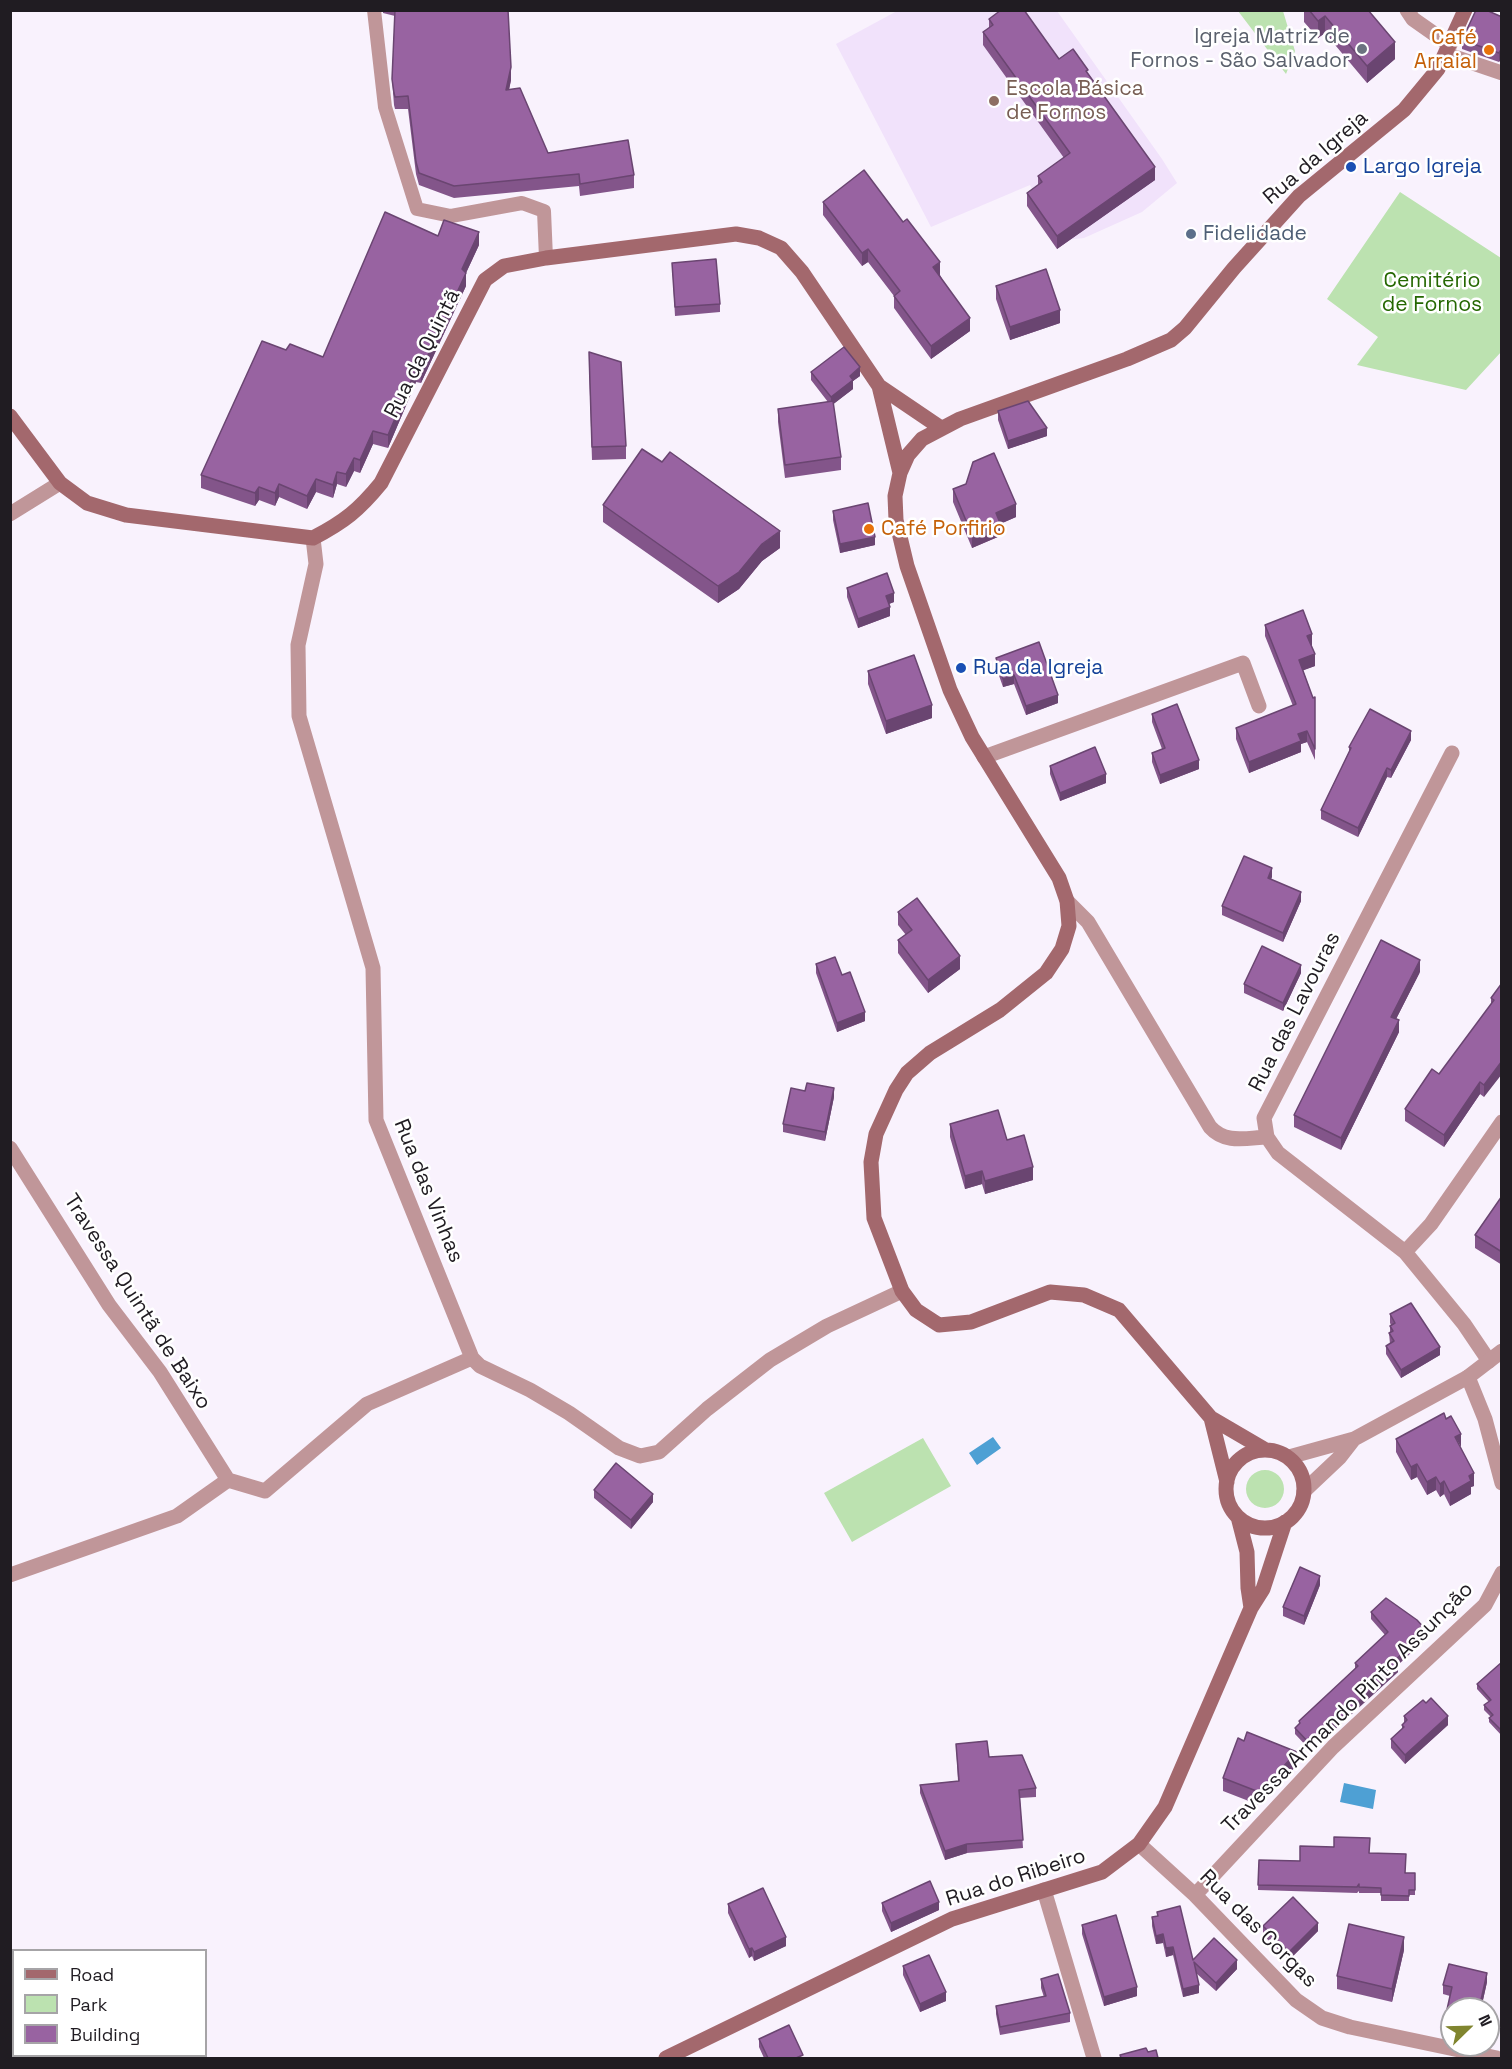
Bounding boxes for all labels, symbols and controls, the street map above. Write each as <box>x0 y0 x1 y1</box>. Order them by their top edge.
place label: Igreja Matriz de Fornos - São Salvador <box>1130 24 1350 74</box>
place label: Café Arraial <box>1414 25 1477 75</box>
marker: Igreja Matriz de Fornos - São Salvador <box>1355 42 1369 56</box>
marker: Café Arraial <box>1482 43 1496 57</box>
place label: Escola Básica de Fornos <box>1006 76 1144 126</box>
marker: Escola Básica de Fornos <box>987 94 1001 108</box>
street label: Rua da Igreja <box>1259 106 1373 210</box>
place label: Largo Igreja <box>1363 154 1482 180</box>
marker: Largo Igreja <box>1344 160 1358 174</box>
place label: Fidelidade <box>1203 221 1307 247</box>
marker: Fidelidade <box>1184 227 1198 241</box>
park label: Cemitério de Fornos <box>1382 268 1482 318</box>
street label: Rua da Quintã <box>380 286 466 422</box>
place label: Café Porfirio <box>881 516 1006 542</box>
marker: Café Porfirio <box>862 522 876 536</box>
place label: Rua da Igreja <box>973 655 1103 681</box>
marker: Rua da Igreja <box>954 661 968 675</box>
street label: Rua das Lavouras <box>1244 928 1346 1096</box>
street label: Rua das Vinhas <box>388 1116 468 1266</box>
street label: Travessa Quintã de Baixo <box>58 1190 216 1414</box>
street label: Travessa Armando Pinto Assunção <box>1217 1577 1479 1839</box>
street label: Rua do Ribeiro <box>943 1844 1089 1912</box>
street label: Rua das Corgas <box>1194 1865 1322 1993</box>
legend <box>12 1949 207 2057</box>
text: Road <box>70 1963 114 1986</box>
text: Park <box>70 1993 107 2016</box>
north arrow <box>1440 1997 1500 2057</box>
text: N <box>1473 2012 1497 2030</box>
text: Building <box>70 2023 140 2046</box>

